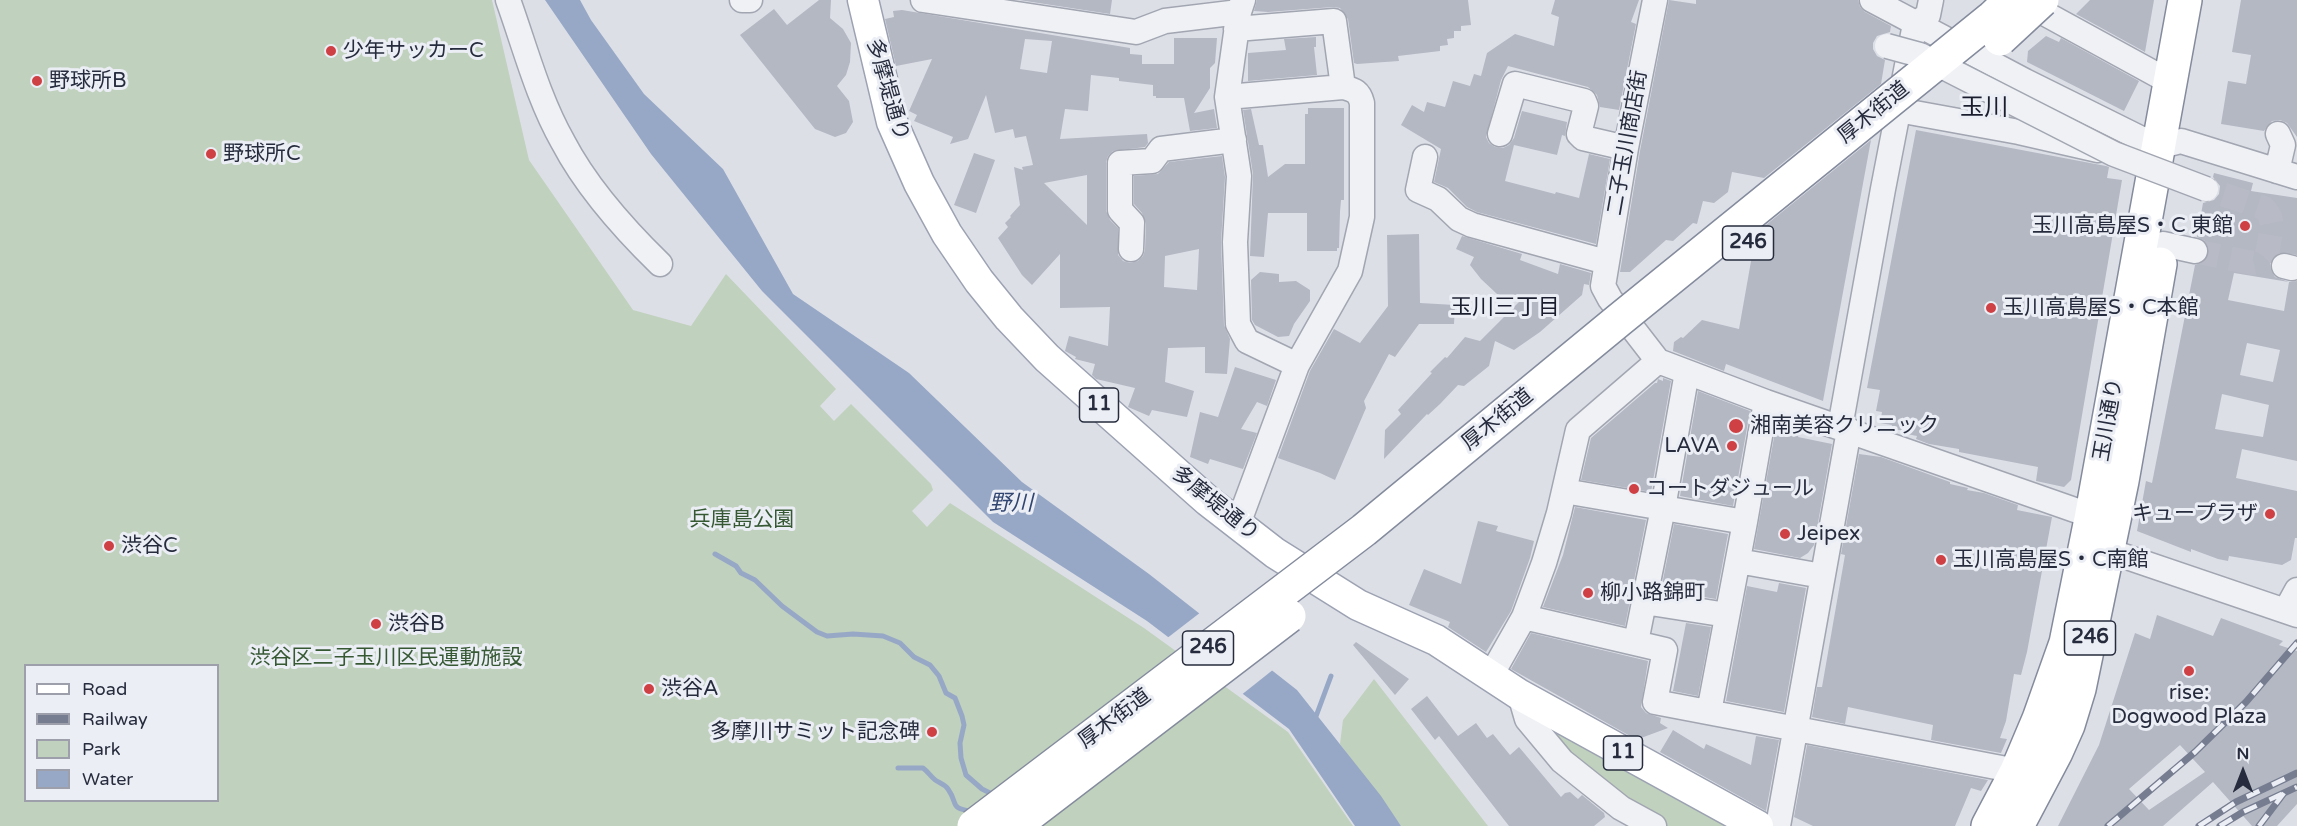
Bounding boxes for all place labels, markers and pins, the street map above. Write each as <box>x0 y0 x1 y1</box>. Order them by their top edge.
place label: 少年サッカーC <box>343 38 484 64</box>
marker: 少年サッカーC <box>324 44 338 58</box>
place label: 野球所B <box>49 68 127 94</box>
marker: 野球所B <box>30 74 44 88</box>
place label: 野球所C <box>223 141 301 167</box>
marker: 野球所C <box>204 147 218 161</box>
place label: 玉川高島屋S・C 東館 <box>2032 213 2233 239</box>
marker: 玉川高島屋S・C 東館 <box>2238 219 2252 233</box>
place label: 玉川高島屋S・C本館 <box>2003 295 2199 321</box>
marker: 玉川高島屋S・C本館 <box>1984 301 1998 315</box>
place label: 湘南美容クリニック <box>1750 413 1939 439</box>
marker: 湘南美容クリニック <box>1727 417 1745 435</box>
place label: LAVA <box>1664 433 1720 459</box>
marker: LAVA <box>1725 439 1739 453</box>
place label: コートダジュール <box>1646 476 1814 502</box>
marker: コートダジュール <box>1627 482 1641 496</box>
place label: キュープラザ <box>2132 501 2258 527</box>
marker: キュープラザ <box>2263 507 2277 521</box>
place label: Jeipex <box>1797 521 1860 547</box>
marker: Jeipex <box>1778 527 1792 541</box>
place label: 渋谷C <box>121 533 178 559</box>
marker: 渋谷C <box>102 539 116 553</box>
place label: 玉川高島屋S・C南館 <box>1953 547 2149 573</box>
marker: 玉川高島屋S・C南館 <box>1934 553 1948 567</box>
place label: 柳小路錦町 <box>1600 580 1705 606</box>
marker: 柳小路錦町 <box>1581 586 1595 600</box>
place label: 渋谷B <box>388 611 445 637</box>
marker: 渋谷B <box>369 617 383 631</box>
marker: rise: Dogwood Plaza <box>2182 664 2196 678</box>
place label: 渋谷A <box>661 676 719 702</box>
place label: rise: Dogwood Plaza <box>2111 680 2267 730</box>
marker: 渋谷A <box>642 682 656 696</box>
place label: 多摩川サミット記念碑 <box>710 719 920 745</box>
marker: 多摩川サミット記念碑 <box>925 725 939 739</box>

